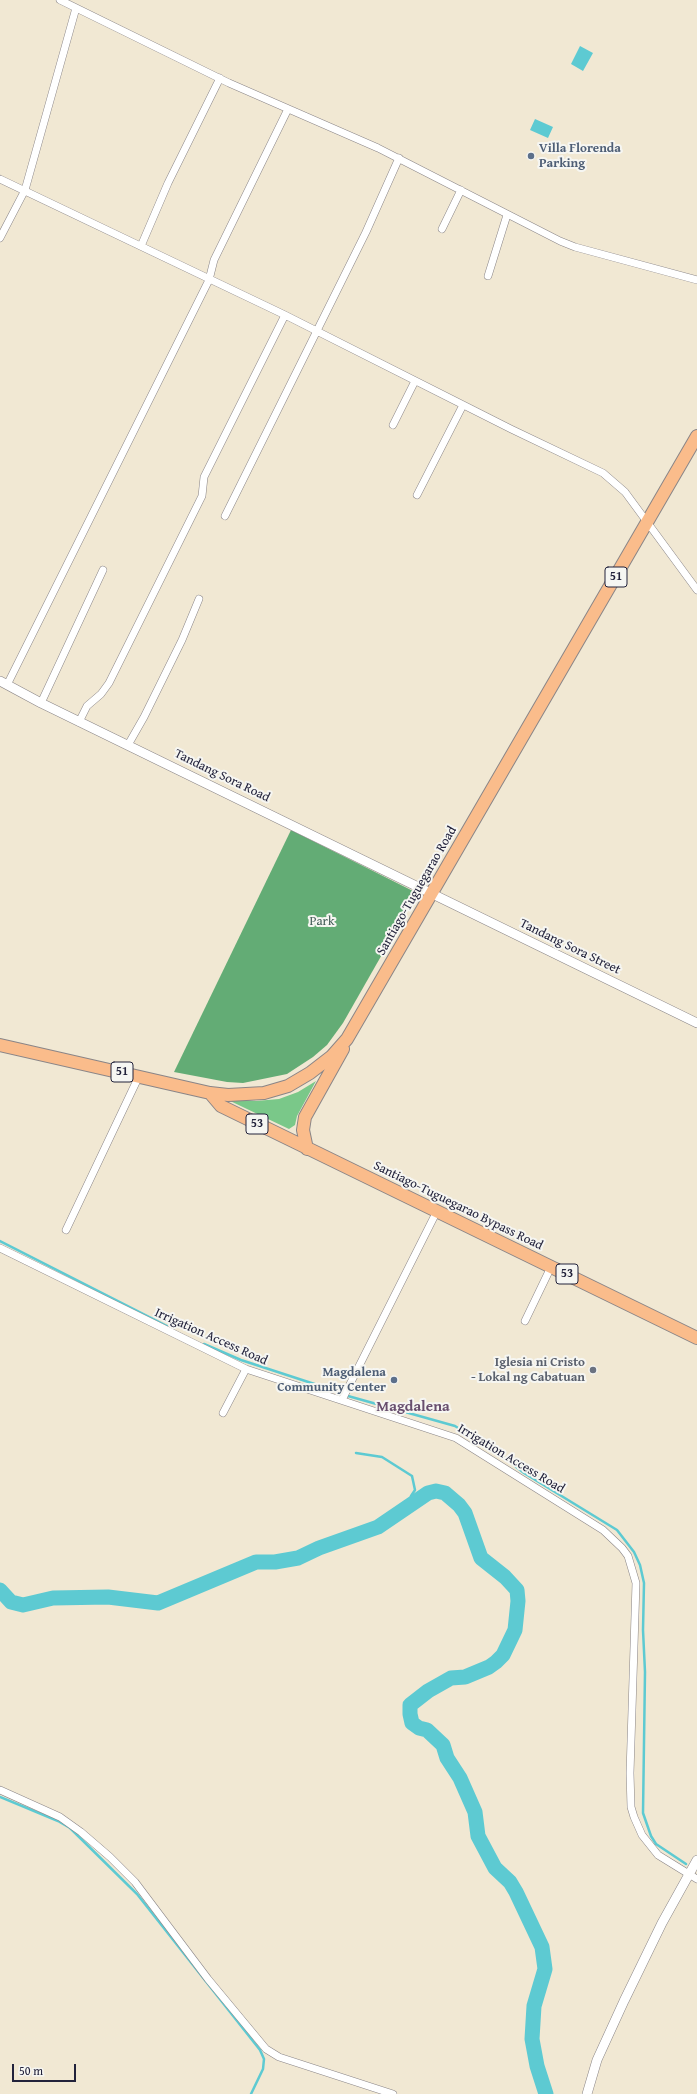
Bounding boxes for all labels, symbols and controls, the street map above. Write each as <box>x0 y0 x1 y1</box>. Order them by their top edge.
place label: Villa Florenda Parking <box>539 141 621 172</box>
marker: Villa Florenda Parking <box>526 151 536 161</box>
road number: 51 <box>605 567 627 587</box>
street label: Tandang Sora Road <box>172 746 272 806</box>
street label: Santiago-Tuguegarao Road <box>374 824 460 958</box>
park label: Park <box>309 914 335 930</box>
street label: Tandang Sora Street <box>517 916 623 978</box>
road number: 51 <box>111 1062 133 1082</box>
road number: 53 <box>246 1114 268 1134</box>
street label: Santiago-Tuguegarao Bypass Road <box>371 1158 545 1254</box>
road number: 53 <box>556 1264 578 1284</box>
street label: Irrigation Access Road <box>152 1305 270 1369</box>
place label: Iglesia ni Cristo - Lokal ng Cabatuan <box>471 1355 585 1386</box>
place label: Magdalena Community Center <box>277 1365 386 1396</box>
marker: Iglesia ni Cristo - Lokal ng Cabatuan <box>588 1365 598 1375</box>
marker: Magdalena Community Center <box>389 1375 399 1385</box>
district label: Magdalena <box>376 1398 450 1416</box>
street label: Irrigation Access Road <box>455 1421 567 1497</box>
scale bar <box>14 2056 78 2082</box>
text: 50 m <box>19 2062 43 2079</box>

